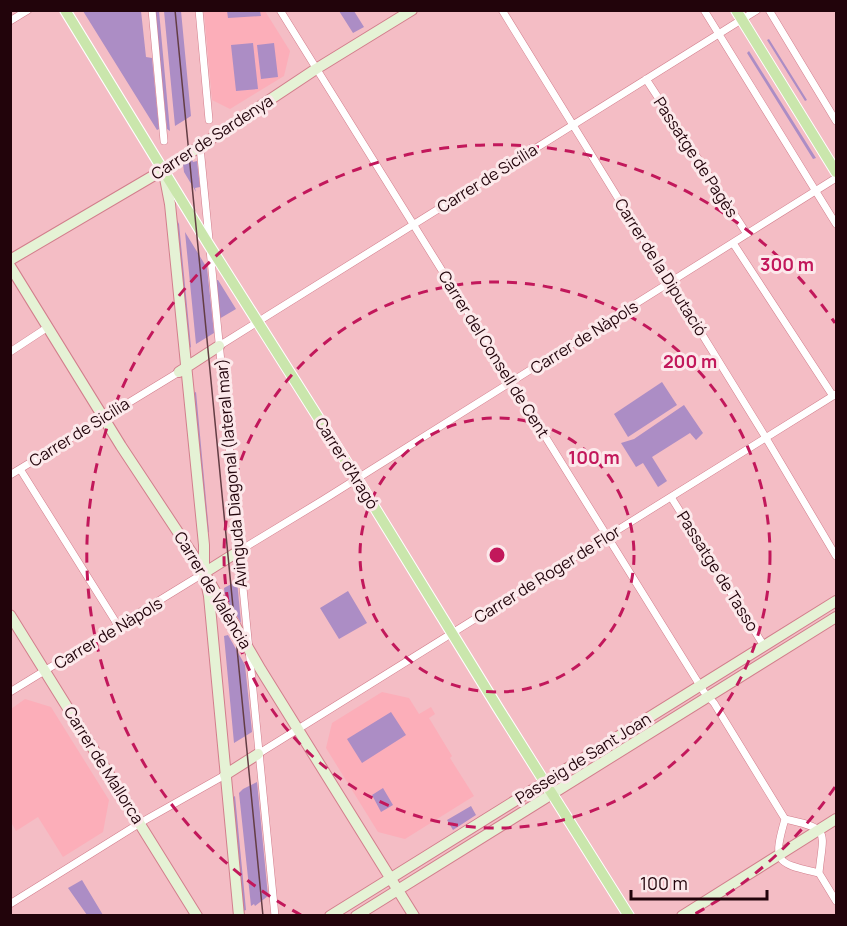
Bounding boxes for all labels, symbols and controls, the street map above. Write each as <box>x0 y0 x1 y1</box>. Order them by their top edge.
street label: Carrer de Sardenya <box>147 89 277 185</box>
street label: Passatge de Pagès <box>649 92 743 222</box>
street label: Carrer de Sicília <box>433 138 541 218</box>
street label: Carrer de la Diputació <box>610 194 712 340</box>
text: 300 m <box>760 252 814 276</box>
street label: Carrer del Consell de Cent <box>433 266 555 442</box>
street label: Carrer de Nàpols <box>526 295 642 379</box>
text: 200 m <box>663 349 717 373</box>
street label: Avinguda Diagonal (lateral mar) <box>210 358 252 588</box>
street label: Carrer de Sicília <box>25 392 133 472</box>
street label: Carrer d'Aragó <box>310 413 384 513</box>
text: 100 m <box>568 445 620 469</box>
street label: Passatge de Tasso <box>672 507 764 635</box>
street label: Carrer de Roger de Flor <box>470 520 624 628</box>
street label: Carrer de València <box>169 527 257 653</box>
centre of rings <box>487 545 507 565</box>
street label: Carrer de Nàpols <box>50 592 166 674</box>
street label: Carrer de Mallorca <box>59 702 149 828</box>
street label: Passeig de Sant Joan <box>511 707 655 809</box>
scale bar <box>631 863 768 901</box>
text: 100 m <box>640 871 688 895</box>

